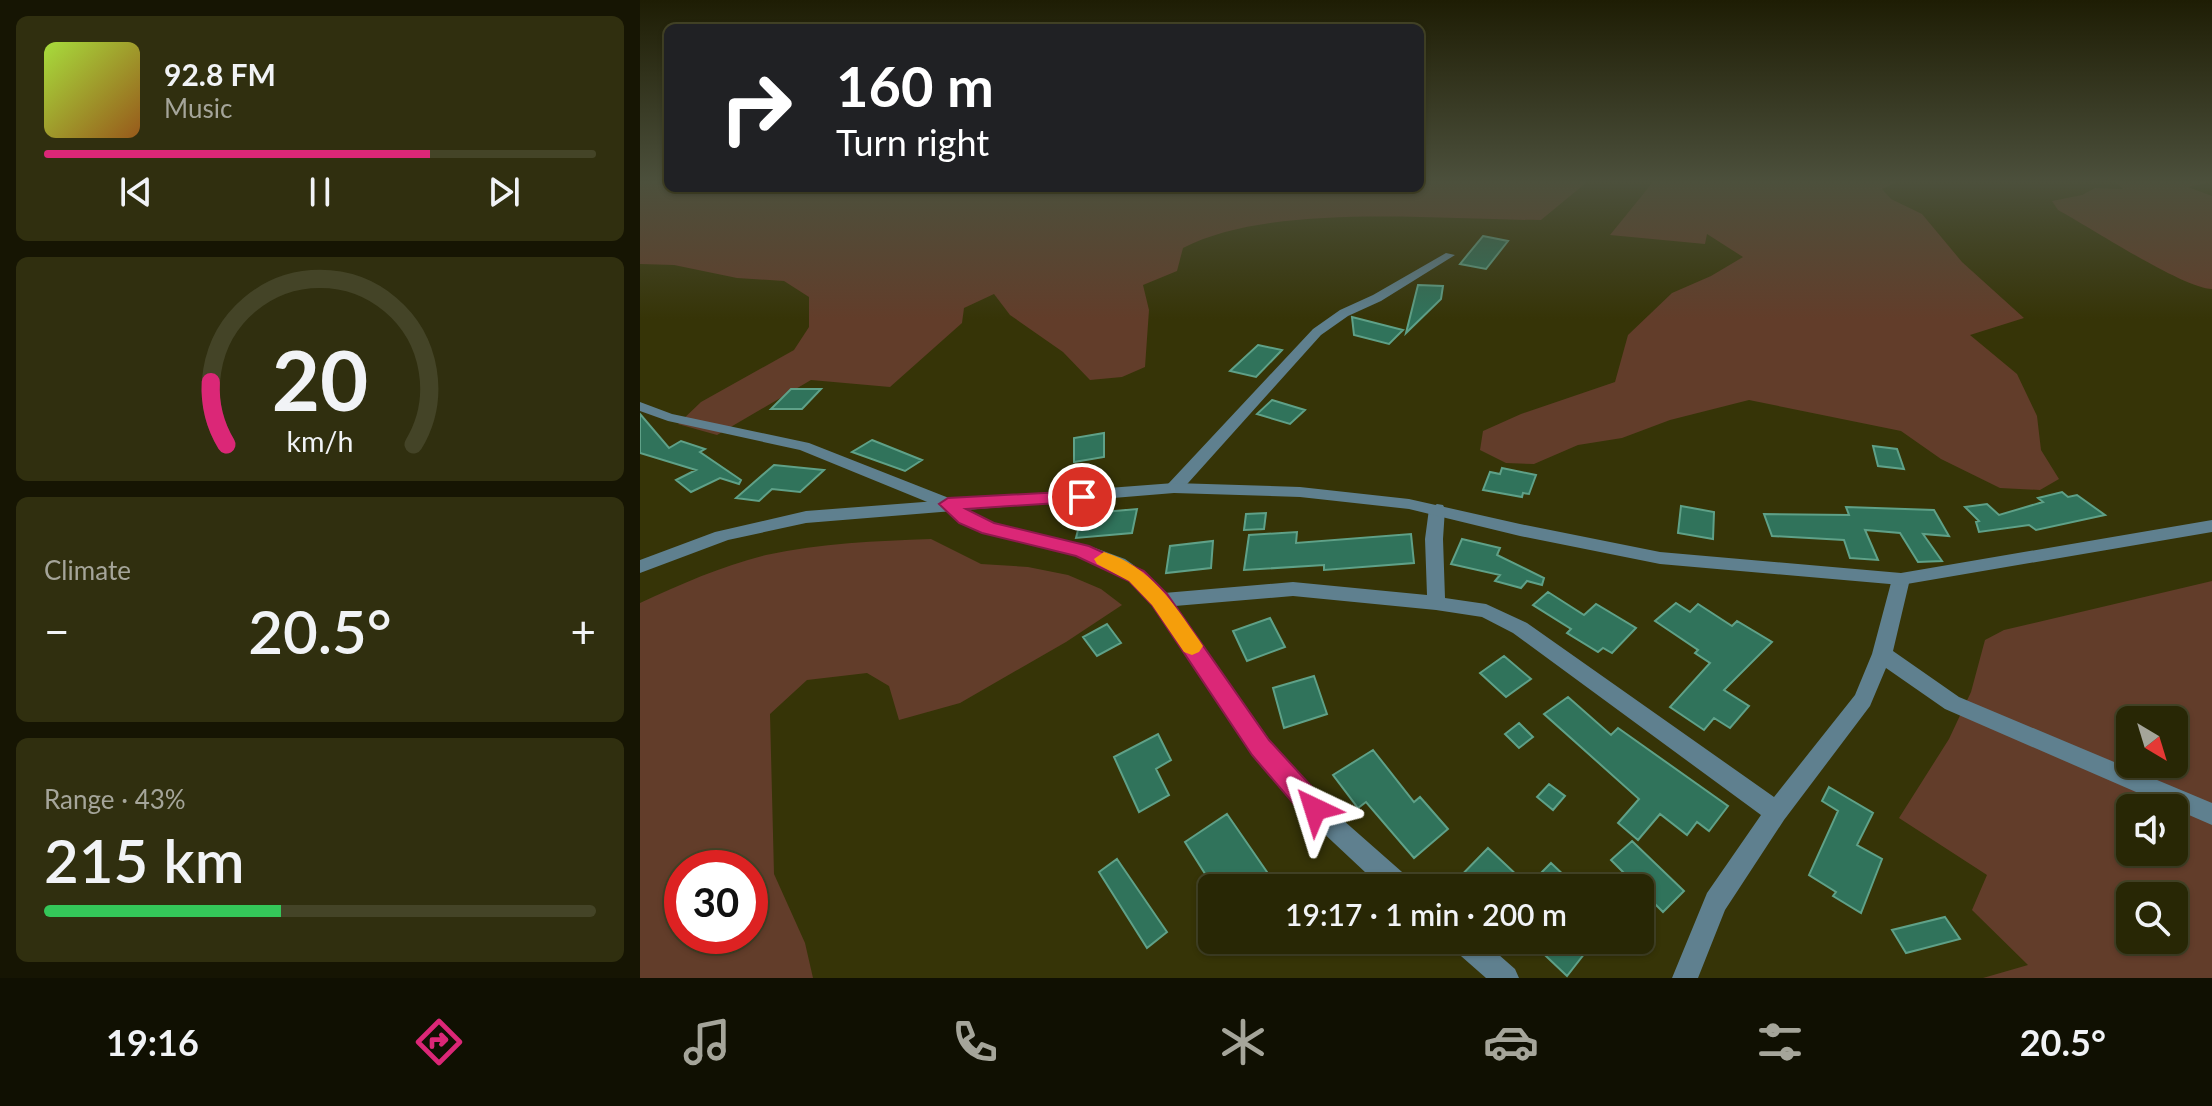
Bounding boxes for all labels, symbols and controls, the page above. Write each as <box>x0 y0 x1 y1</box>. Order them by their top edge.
text: 160 m <box>836 52 994 119</box>
text: 92.8 FM <box>164 56 276 92</box>
icon: right <box>704 56 808 160</box>
text: Music <box>164 92 232 124</box>
text: Turn right <box>836 120 989 164</box>
icon: previous <box>114 170 158 214</box>
icon: pause <box>298 170 342 214</box>
icon: next <box>482 170 526 214</box>
text: 20 <box>272 328 368 428</box>
text: km/h <box>287 424 353 458</box>
pin <box>1048 463 1116 531</box>
icon: arrive <box>1060 475 1104 519</box>
text: Climate <box>44 554 131 586</box>
text: 20.5° <box>248 595 392 667</box>
text: − <box>44 605 70 657</box>
text: + <box>570 605 596 657</box>
north arrow <box>2116 706 2188 778</box>
map controls <box>2116 706 2188 954</box>
position arrow <box>1273 767 1357 851</box>
text: Range · 43% <box>44 783 186 815</box>
button: sound <box>2116 794 2188 866</box>
text: 215 km <box>44 824 245 896</box>
speed limit sign: 30 <box>664 850 768 954</box>
button: search <box>2116 882 2188 954</box>
text: 19:17 · 1 min · 200 m <box>1285 896 1567 932</box>
icon: directions <box>411 1014 467 1070</box>
icon: music <box>679 1014 735 1070</box>
icon: phone <box>947 1014 1003 1070</box>
icon: climate <box>1215 1014 1271 1070</box>
icon: car <box>1483 1014 1539 1070</box>
icon: filters <box>1752 1014 1808 1070</box>
text: 19:16 <box>106 1020 199 1064</box>
text: 20.5° <box>2020 1020 2106 1064</box>

